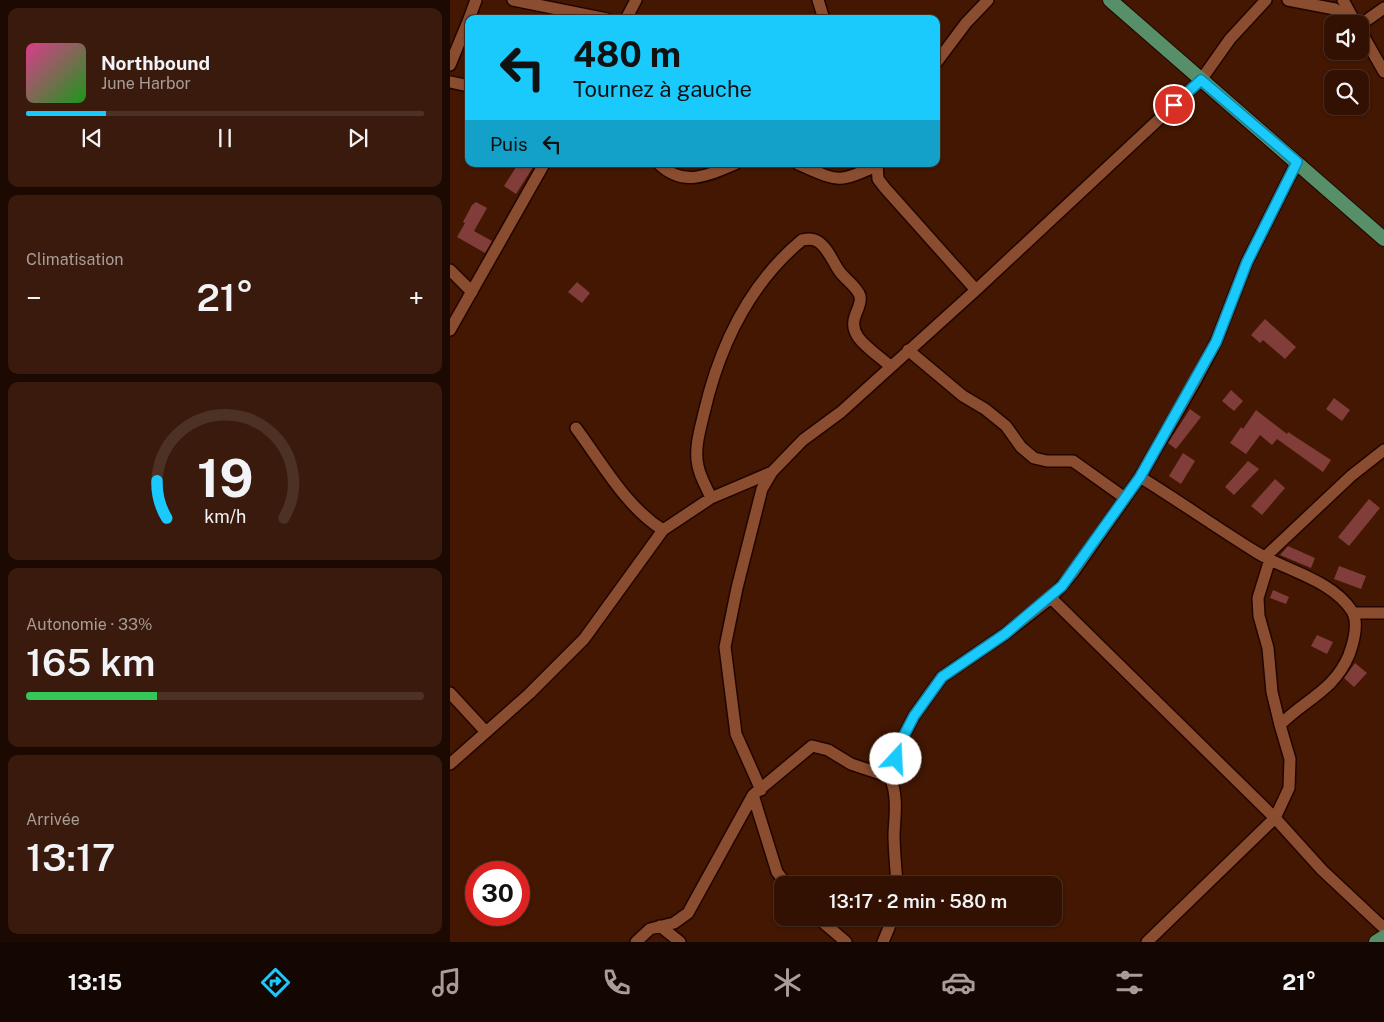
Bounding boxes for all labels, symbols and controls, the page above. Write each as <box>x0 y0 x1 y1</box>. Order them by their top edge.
map controls <box>1324 15 1369 115</box>
button: sound <box>1324 15 1369 60</box>
text: 480 m <box>573 34 681 75</box>
icon: left <box>490 35 555 100</box>
text: Northbound <box>101 52 210 74</box>
button: search <box>1324 70 1369 115</box>
text: June Harbor <box>101 74 191 93</box>
text: Tournez à gauche <box>573 76 752 102</box>
pin <box>1153 84 1195 126</box>
icon: arrive <box>1160 91 1188 119</box>
icon: previous <box>78 124 106 152</box>
icon: pause <box>211 124 239 152</box>
icon: next <box>344 124 372 152</box>
icon: left <box>538 130 566 158</box>
text: Puis <box>490 133 528 155</box>
text: Climatisation <box>26 250 123 269</box>
text: 21° <box>196 275 254 320</box>
text: − <box>26 281 42 314</box>
text: + <box>408 281 424 314</box>
text: 19 <box>197 448 253 509</box>
text: km/h <box>204 506 246 527</box>
text: Autonomie · 33% <box>26 615 152 634</box>
text: 165 km <box>26 640 155 685</box>
position arrow <box>869 732 921 784</box>
text: Arrivée <box>26 810 80 829</box>
text: 13:17 <box>26 835 115 880</box>
speed limit sign: 30 <box>465 861 530 926</box>
text: 13:17 · 2 min · 580 m <box>829 890 1007 912</box>
icon: directions <box>258 965 293 1000</box>
icon: music <box>429 965 464 1000</box>
icon: phone <box>599 965 634 1000</box>
icon: climate <box>770 965 805 1000</box>
icon: car <box>941 965 976 1000</box>
icon: filters <box>1112 965 1147 1000</box>
text: 13:15 <box>68 969 122 995</box>
text: 21° <box>1282 969 1316 995</box>

